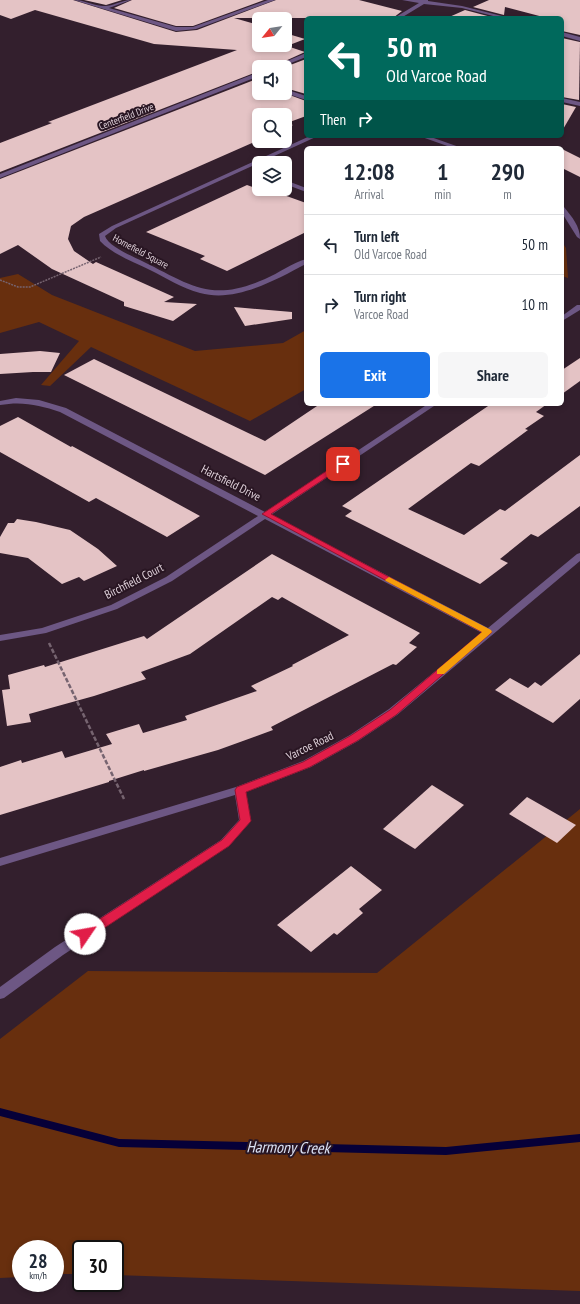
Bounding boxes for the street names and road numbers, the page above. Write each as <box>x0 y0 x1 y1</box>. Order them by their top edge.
street label: Centerfield Drive <box>97 100 155 133</box>
street label: Homefield Square <box>111 231 171 272</box>
street label: Hartsfield Drive <box>199 461 263 504</box>
street label: Birchfield Court <box>102 559 166 602</box>
street label: Varcoe Road <box>283 728 336 764</box>

